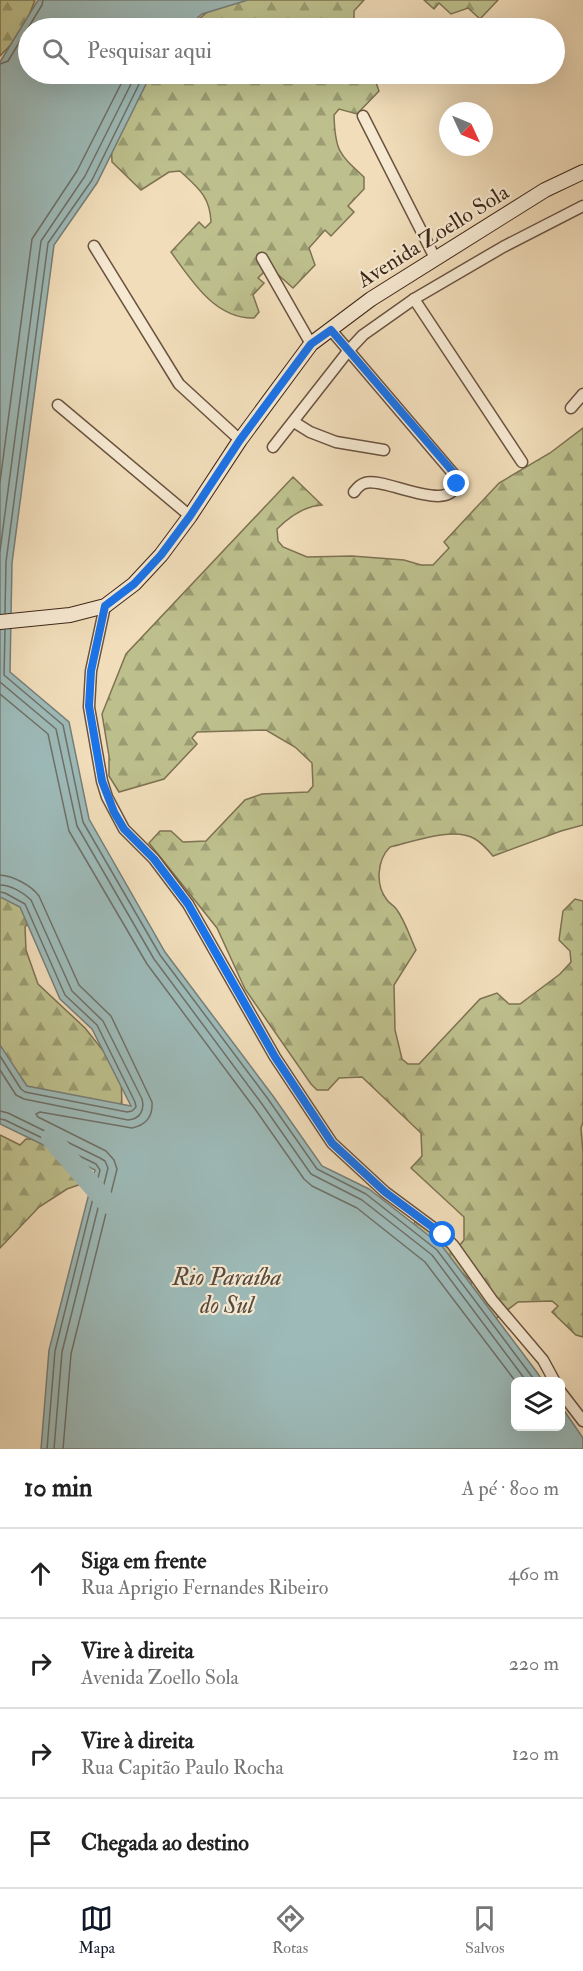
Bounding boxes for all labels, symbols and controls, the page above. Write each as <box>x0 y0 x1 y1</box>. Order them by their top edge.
search box <box>18 18 565 84</box>
icon: search <box>39 35 72 68</box>
text: Pesquisar aqui <box>87 37 212 65</box>
north arrow <box>439 102 493 156</box>
street label: Avenida Zoello Sola <box>351 178 515 294</box>
route end <box>443 470 469 496</box>
route start <box>429 1221 455 1247</box>
water label: Rio Paraíba do Sul <box>171 1262 282 1321</box>
map controls <box>511 1377 565 1431</box>
button: layers <box>511 1377 565 1431</box>
text: 10 min <box>24 1472 92 1504</box>
text: A pé · 800 m <box>462 1476 559 1501</box>
text: Siga em frente <box>81 1547 206 1575</box>
icon: ahead <box>24 1557 57 1590</box>
text: 460 m <box>508 1561 559 1586</box>
text: Rua Aprigio Fernandes Ribeiro <box>81 1575 328 1600</box>
text: Vire à direita <box>81 1637 194 1665</box>
icon: right <box>24 1647 57 1680</box>
text: 220 m <box>509 1651 559 1676</box>
text: Avenida Zoello Sola <box>81 1665 239 1690</box>
text: Vire à direita <box>81 1727 194 1755</box>
icon: right <box>24 1737 57 1770</box>
text: 120 m <box>512 1741 559 1766</box>
text: Rua Capitão Paulo Rocha <box>81 1755 284 1780</box>
icon: arrive <box>24 1827 57 1860</box>
text: Chegada ao destino <box>81 1829 249 1857</box>
tab: Mapa <box>78 1902 115 1958</box>
tab: Rotas <box>272 1902 308 1958</box>
tab: Salvos <box>465 1902 505 1958</box>

